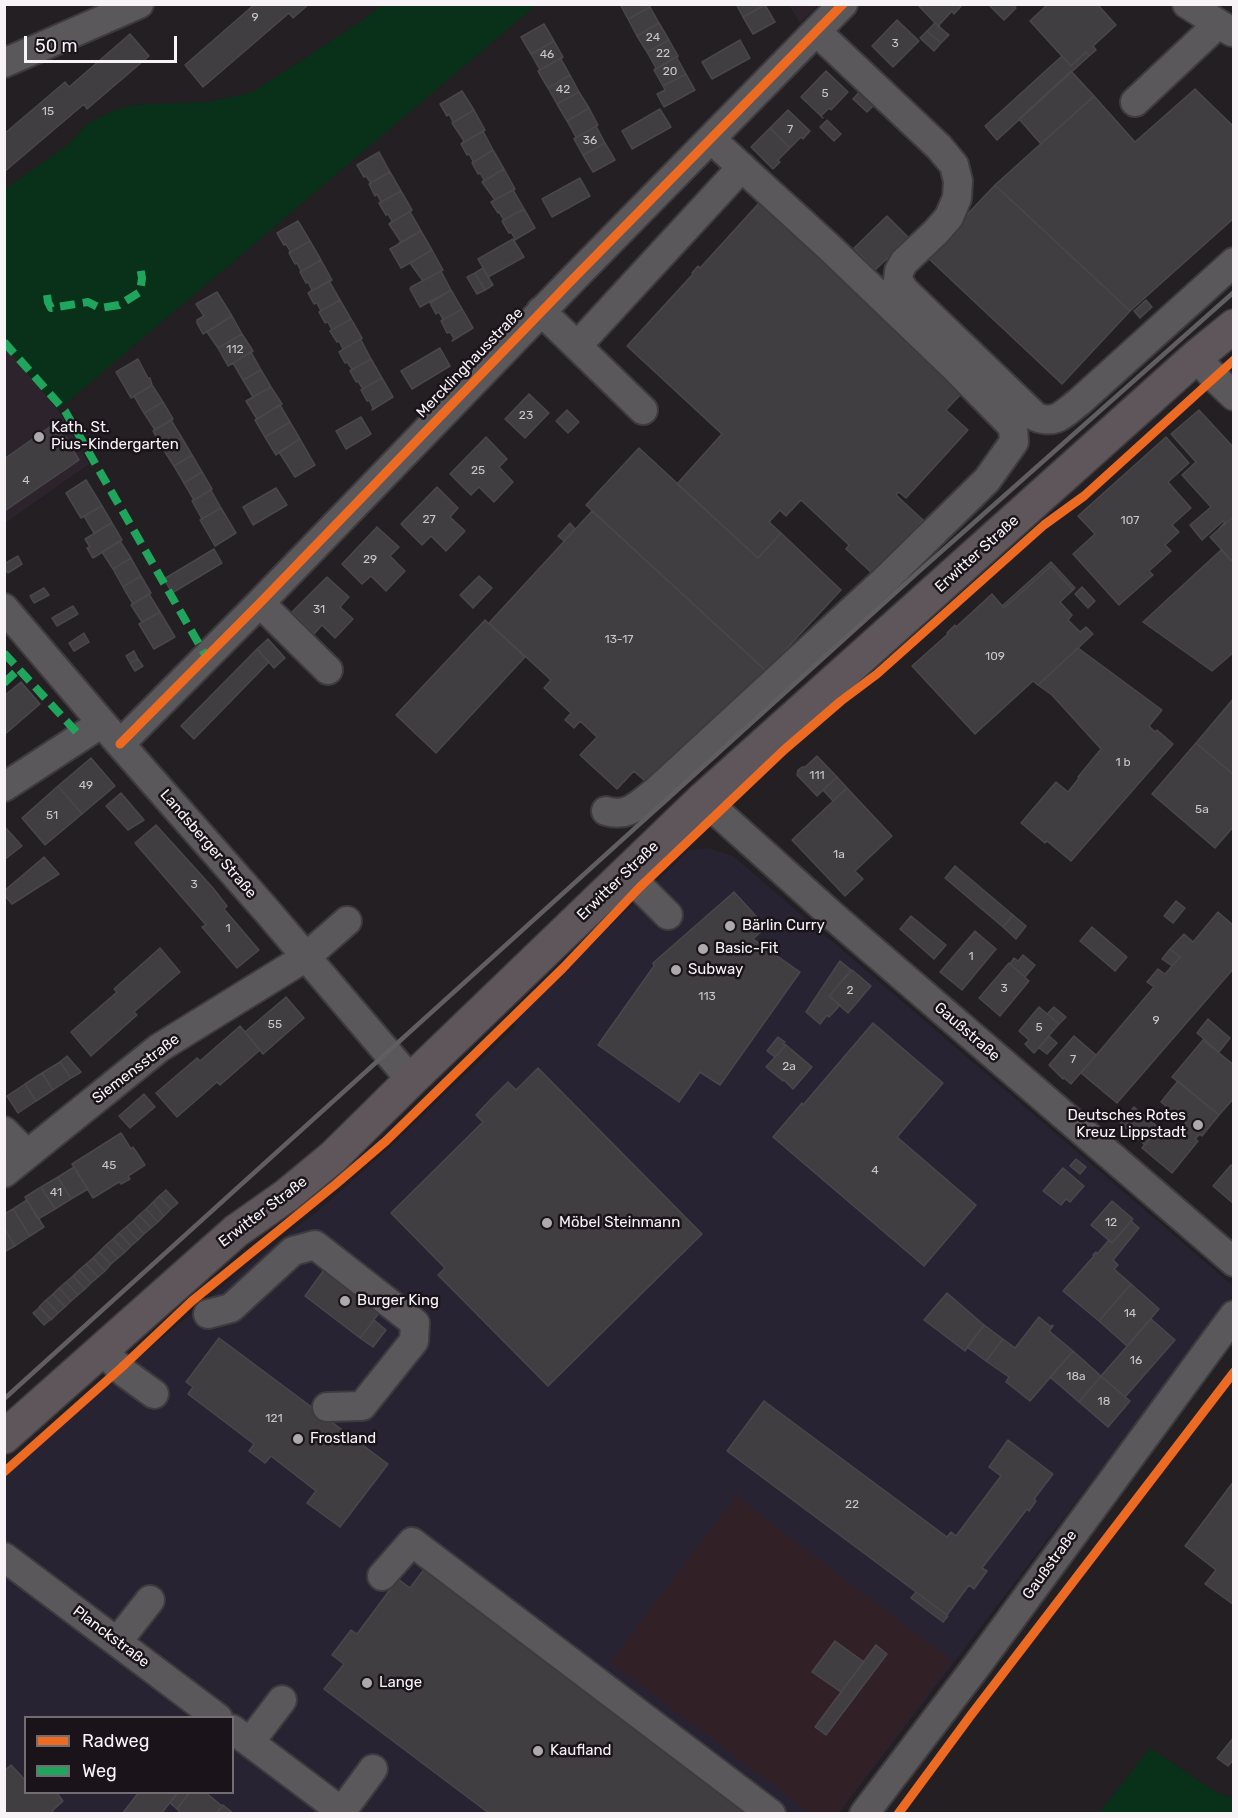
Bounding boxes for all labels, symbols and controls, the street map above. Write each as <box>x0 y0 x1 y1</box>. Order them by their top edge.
house number: 9 <box>251 11 259 25</box>
scale bar <box>27 24 180 62</box>
house number: 24 <box>646 31 660 45</box>
text: 50 m <box>35 35 78 57</box>
house number: 3 <box>891 37 899 51</box>
house number: 22 <box>656 47 670 61</box>
house number: 46 <box>540 48 554 62</box>
house number: 20 <box>663 65 677 79</box>
house number: 42 <box>556 83 570 97</box>
house number: 5 <box>821 87 829 101</box>
house number: 15 <box>42 105 54 119</box>
house number: 7 <box>787 123 793 137</box>
house number: 36 <box>583 134 597 148</box>
street label: Mercklinghausstraße <box>413 304 527 422</box>
house number: 112 <box>226 343 244 357</box>
house number: 23 <box>519 409 533 423</box>
place label: Kath. St. Pius-Kindergarten <box>51 419 179 454</box>
marker: Kath. St. Pius-Kindergarten <box>32 430 46 444</box>
house number: 25 <box>471 464 485 478</box>
house number: 4 <box>22 474 30 488</box>
street label: Erwitter Straße <box>932 512 1022 596</box>
house number: 27 <box>422 513 436 527</box>
house number: 107 <box>1121 514 1139 528</box>
house number: 29 <box>363 553 377 567</box>
house number: 31 <box>313 603 325 617</box>
house number: 13-17 <box>604 633 634 647</box>
house number: 109 <box>985 650 1005 664</box>
house number: 1 b <box>1115 756 1131 770</box>
house number: 111 <box>809 769 825 783</box>
house number: 49 <box>79 779 93 793</box>
street label: Landsberger Straße <box>156 786 260 902</box>
house number: 5a <box>1195 803 1209 817</box>
house number: 51 <box>46 809 58 823</box>
street label: Erwitter Straße <box>574 838 662 924</box>
house number: 1a <box>833 848 845 862</box>
house number: 3 <box>190 878 198 892</box>
place label: Bärlin Curry <box>742 917 825 935</box>
marker: Bärlin Curry <box>723 919 737 933</box>
house number: 1 <box>225 922 231 936</box>
place label: Basic-Fit <box>715 940 778 958</box>
marker: Basic-Fit <box>696 942 710 956</box>
house number: 1 <box>968 950 974 964</box>
place label: Subway <box>688 961 743 979</box>
marker: Subway <box>669 963 683 977</box>
house number: 3 <box>1000 982 1008 996</box>
house number: 2 <box>846 984 854 998</box>
house number: 113 <box>698 990 716 1004</box>
street label: Gaußstraße <box>931 999 1003 1065</box>
house number: 9 <box>1152 1014 1160 1028</box>
house number: 55 <box>268 1018 282 1032</box>
house number: 5 <box>1035 1021 1043 1035</box>
street label: Siemensstraße <box>89 1030 183 1108</box>
house number: 7 <box>1070 1053 1076 1067</box>
house number: 2a <box>782 1060 796 1074</box>
place label: Deutsches Rotes Kreuz Lippstadt <box>1067 1107 1186 1142</box>
marker: Deutsches Rotes Kreuz Lippstadt <box>1191 1118 1205 1132</box>
house number: 45 <box>102 1159 116 1173</box>
house number: 4 <box>871 1164 879 1178</box>
street label: Erwitter Straße <box>215 1173 311 1251</box>
house number: 41 <box>50 1186 62 1200</box>
place label: Möbel Steinmann <box>559 1214 680 1232</box>
marker: Möbel Steinmann <box>540 1216 554 1230</box>
house number: 12 <box>1105 1216 1117 1230</box>
place label: Burger King <box>357 1292 439 1310</box>
marker: Burger King <box>338 1294 352 1308</box>
house number: 14 <box>1124 1307 1136 1321</box>
house number: 16 <box>1130 1354 1142 1368</box>
house number: 18a <box>1066 1370 1086 1384</box>
house number: 18 <box>1098 1395 1110 1409</box>
house number: 121 <box>265 1412 283 1426</box>
place label: Frostland <box>310 1430 376 1448</box>
marker: Frostland <box>291 1432 305 1446</box>
house number: 22 <box>845 1498 859 1512</box>
street label: Gaußstraße <box>1019 1527 1081 1603</box>
street label: Planckstraße <box>69 1602 153 1672</box>
place label: Lange <box>379 1674 422 1692</box>
marker: Lange <box>360 1676 374 1690</box>
legend <box>24 1716 234 1794</box>
text: Radweg <box>82 1730 149 1752</box>
place label: Kaufland <box>550 1742 612 1760</box>
marker: Kaufland <box>531 1744 545 1758</box>
text: Weg <box>82 1760 117 1782</box>

